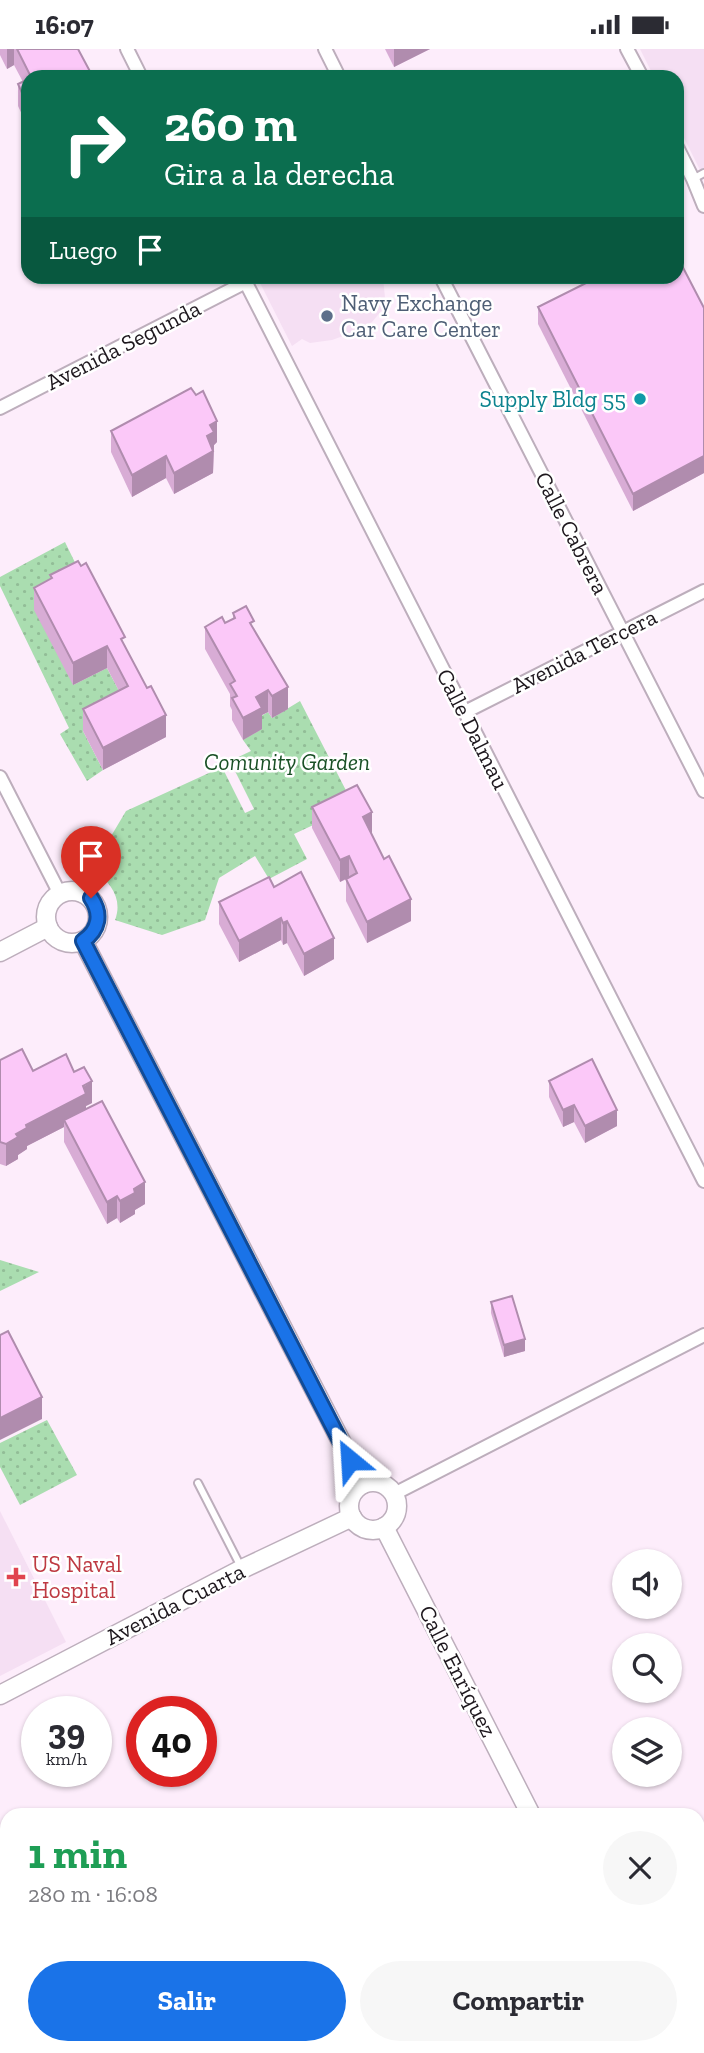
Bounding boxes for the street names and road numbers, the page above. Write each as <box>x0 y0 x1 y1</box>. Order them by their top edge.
street label: Avenida Segunda <box>41 294 205 396</box>
street label: Calle Cabrera <box>529 467 615 599</box>
street label: Avenida Tercera <box>507 602 661 700</box>
street label: Calle Dalmau <box>431 664 515 794</box>
street label: Avenida Cuarta <box>101 1557 249 1651</box>
street label: Calle Enríquez <box>413 1601 503 1742</box>

